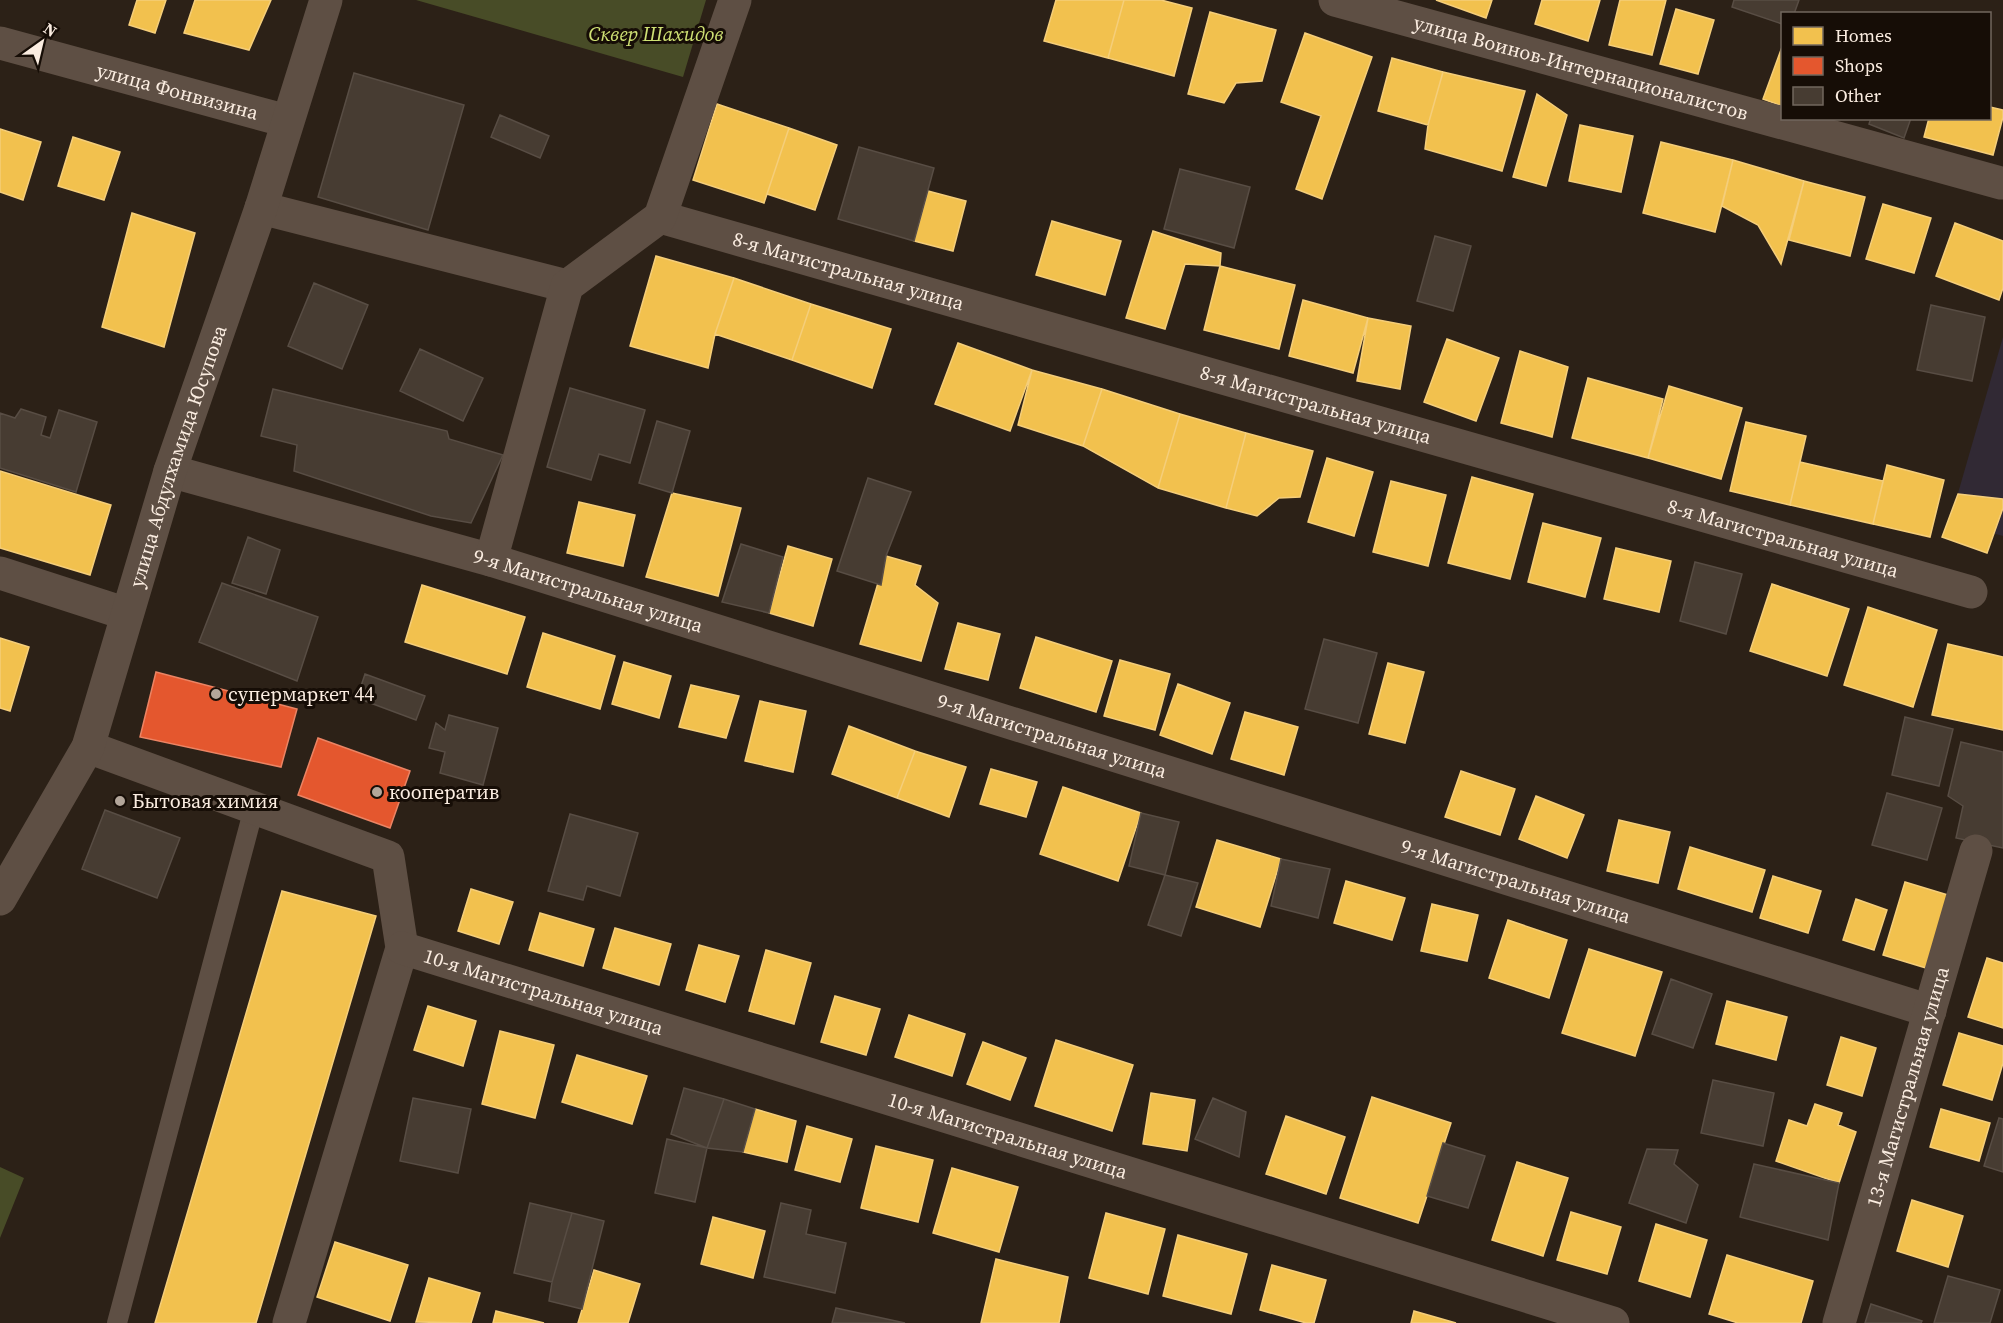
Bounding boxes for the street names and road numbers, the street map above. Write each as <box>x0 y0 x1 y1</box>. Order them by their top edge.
street label: улица Воинов-Интернационалистов <box>1410 8 1751 127</box>
street label: улица Фонвизина <box>93 56 262 127</box>
street label: 8-я Магистральная улица <box>730 225 968 317</box>
street label: улица Абдулхамида Юсупова <box>122 321 234 591</box>
street label: 8-я Магистральная улица <box>1197 358 1435 451</box>
street label: 8-я Магистральная улица <box>1664 492 1903 585</box>
street label: 9-я Магистральная улица <box>470 542 707 640</box>
street label: 9-я Магистральная улица <box>934 687 1171 785</box>
street label: 9-я Магистральная улица <box>1397 832 1635 931</box>
street label: 10-я Магистральная улица <box>420 942 667 1042</box>
street label: 13-я Магистральная улица <box>1859 962 1956 1210</box>
street label: 10-я Магистральная улица <box>884 1085 1132 1186</box>

